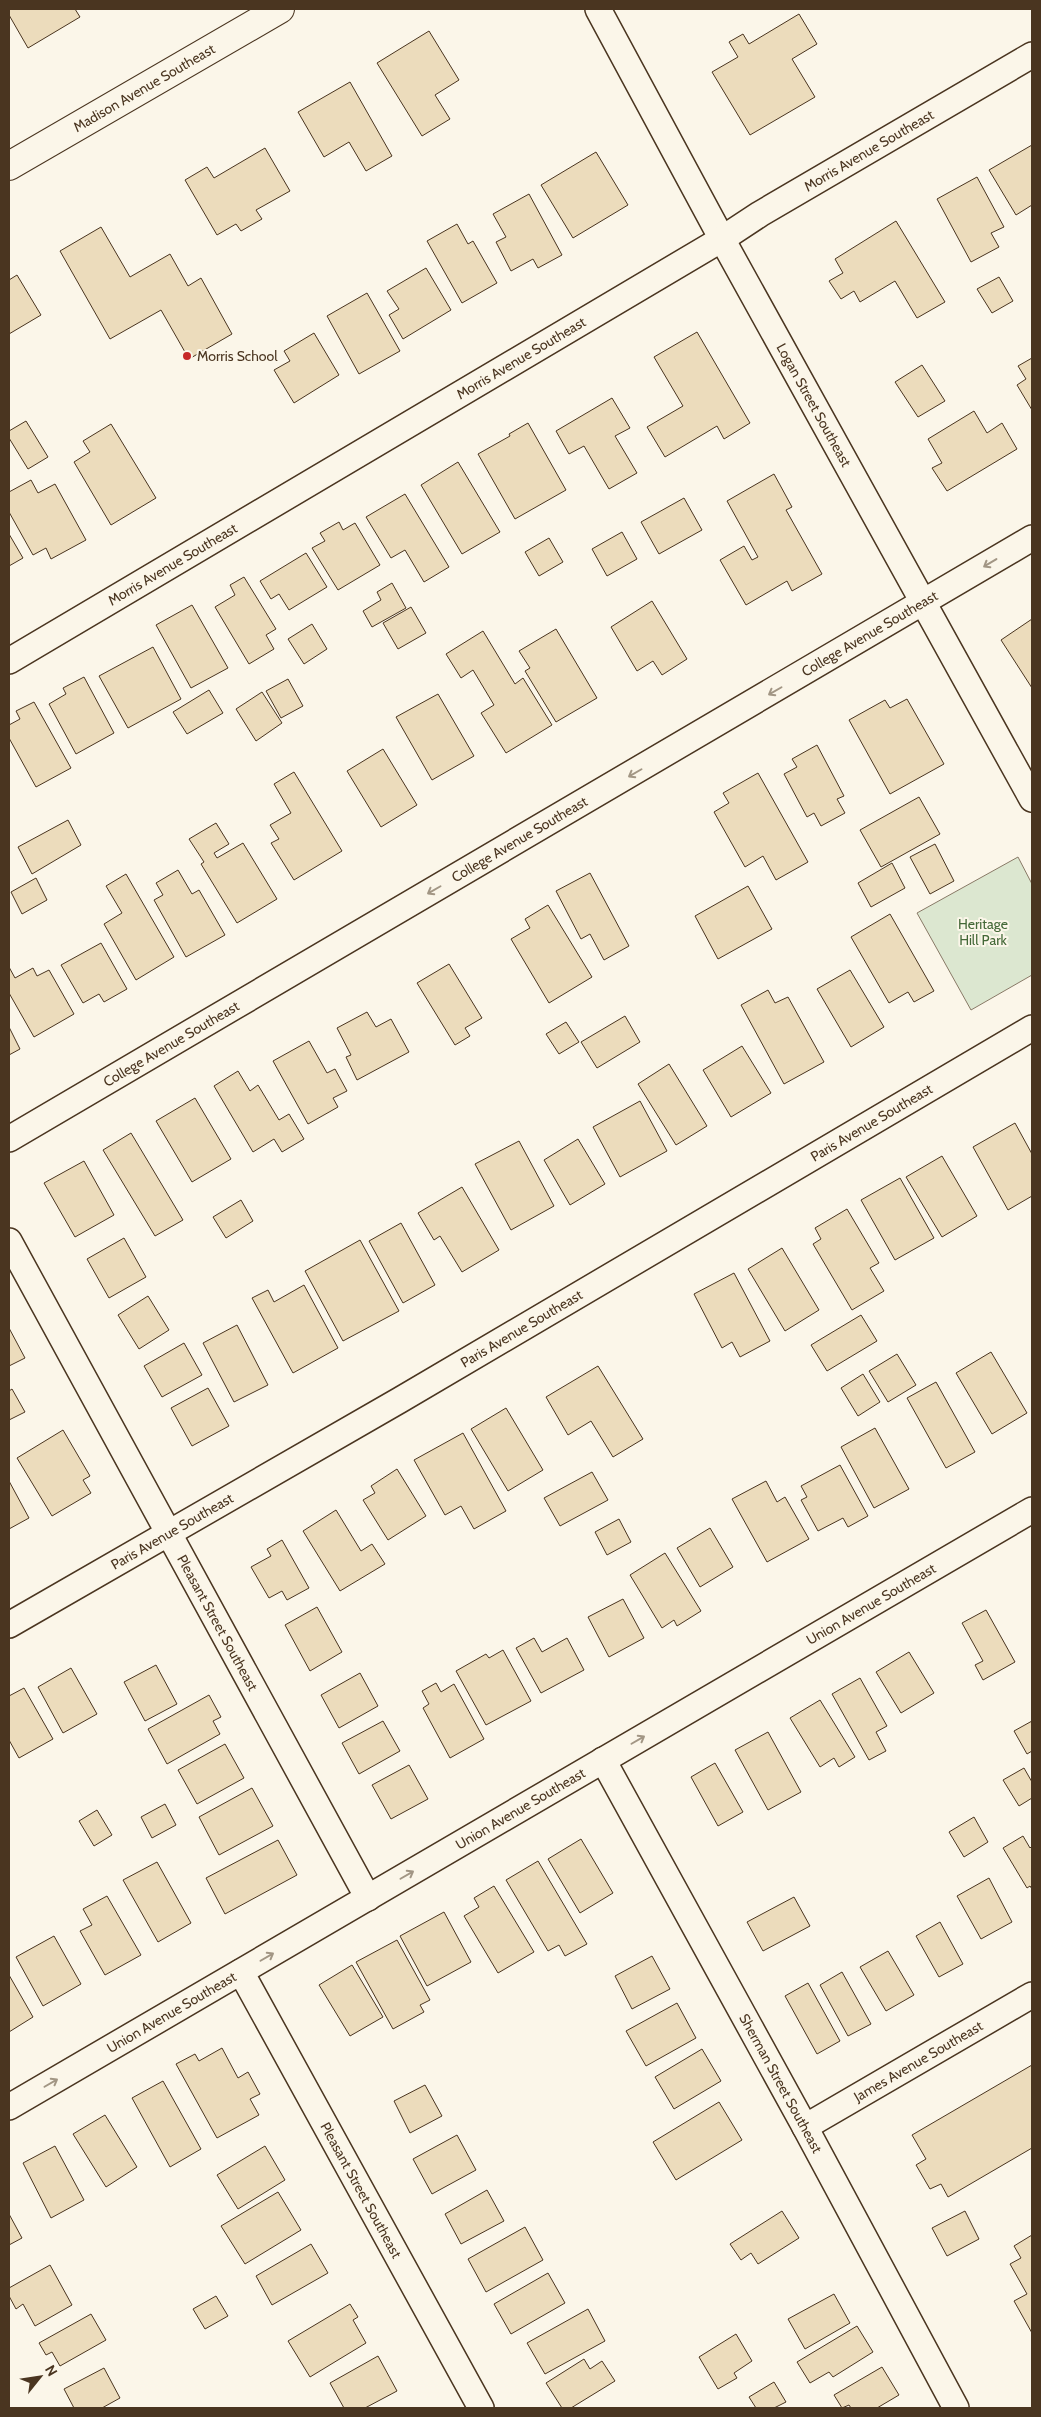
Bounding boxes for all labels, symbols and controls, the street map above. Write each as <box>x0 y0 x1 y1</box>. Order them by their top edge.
street label: Madison Avenue Southeast <box>70 40 218 136</box>
street label: Morris Avenue Southeast <box>801 105 937 195</box>
street label: Morris Avenue Southeast <box>453 313 589 403</box>
street label: Logan Street Southeast <box>772 340 855 470</box>
place label: Morris School <box>197 347 278 365</box>
marker: Morris School <box>181 350 193 362</box>
street label: Morris Avenue Southeast <box>105 519 241 609</box>
one-way arrow <box>984 559 998 569</box>
street label: College Avenue Southeast <box>798 586 941 680</box>
one-way arrow <box>769 686 783 696</box>
one-way arrow <box>628 768 643 778</box>
street label: College Avenue Southeast <box>448 792 591 886</box>
one-way arrow <box>428 886 442 896</box>
park label: Heritage Hill Park <box>958 915 1008 949</box>
street label: College Avenue Southeast <box>100 997 243 1091</box>
street label: Paris Avenue Southeast <box>807 1080 936 1165</box>
street label: Paris Avenue Southeast <box>457 1286 586 1371</box>
street label: Paris Avenue Southeast <box>107 1489 237 1574</box>
street label: Pleasant Street Southeast <box>173 1552 262 1694</box>
street label: Union Avenue Southeast <box>803 1559 939 1649</box>
one-way arrow <box>630 1734 645 1744</box>
street label: Union Avenue Southeast <box>452 1764 589 1853</box>
one-way arrow <box>400 1870 414 1880</box>
one-way arrow <box>259 1952 274 1962</box>
street label: Union Avenue Southeast <box>103 1967 240 2057</box>
street label: Sherman Street Southeast <box>735 2010 826 2156</box>
street label: James Avenue Southeast <box>850 2016 986 2106</box>
one-way arrow <box>43 2077 57 2087</box>
street label: Pleasant Street Southeast <box>316 2119 406 2261</box>
north arrow <box>15 2352 65 2402</box>
text: N <box>41 2362 62 2379</box>

